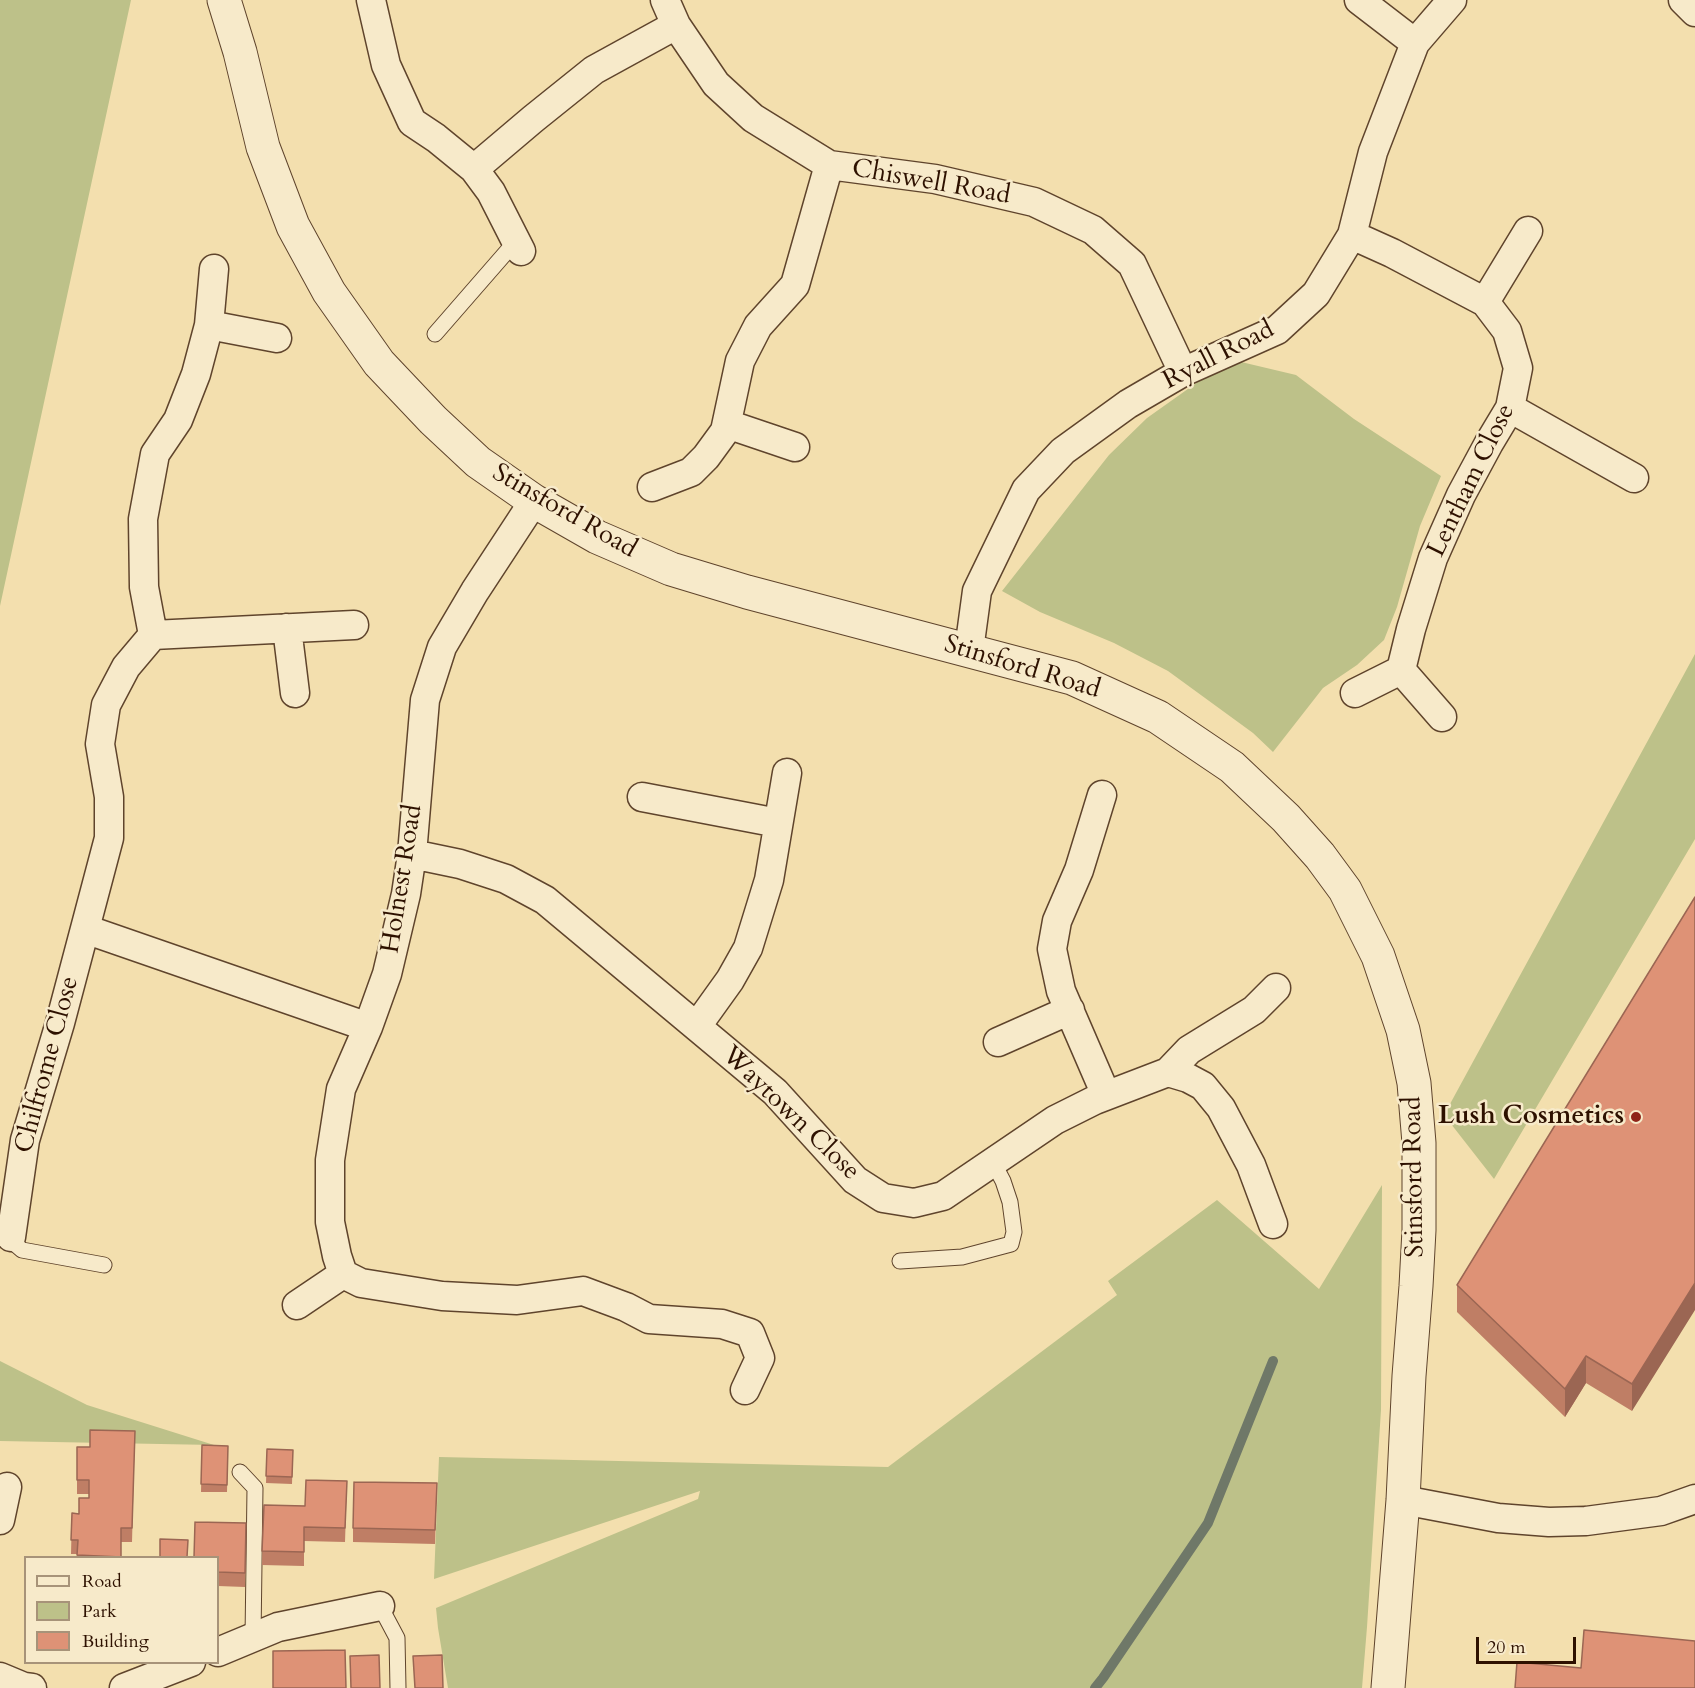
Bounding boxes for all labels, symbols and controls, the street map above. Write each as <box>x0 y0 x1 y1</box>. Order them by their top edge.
street label: Chiswell Road <box>849 154 1013 212</box>
street label: Ryall Road <box>1158 315 1280 397</box>
street label: Lentham Close <box>1422 400 1522 562</box>
street label: Stinsford Road <box>486 458 642 566</box>
street label: Stinsford Road <box>940 629 1104 707</box>
street label: Holnest Road <box>376 802 430 956</box>
street label: Chilfrome Close <box>9 973 87 1157</box>
street label: Waytown Close <box>715 1040 865 1188</box>
street label: Stinsford Road <box>1398 1096 1432 1258</box>
place label: Lush Cosmetics <box>1438 1101 1624 1133</box>
marker: Lush Cosmetics <box>1629 1110 1643 1124</box>
legend <box>24 1556 219 1664</box>
text: Road <box>82 1569 122 1594</box>
text: Park <box>82 1599 117 1624</box>
scale bar <box>1479 1625 1580 1663</box>
text: Building <box>82 1629 149 1654</box>
text: 20 m <box>1487 1635 1526 1660</box>

